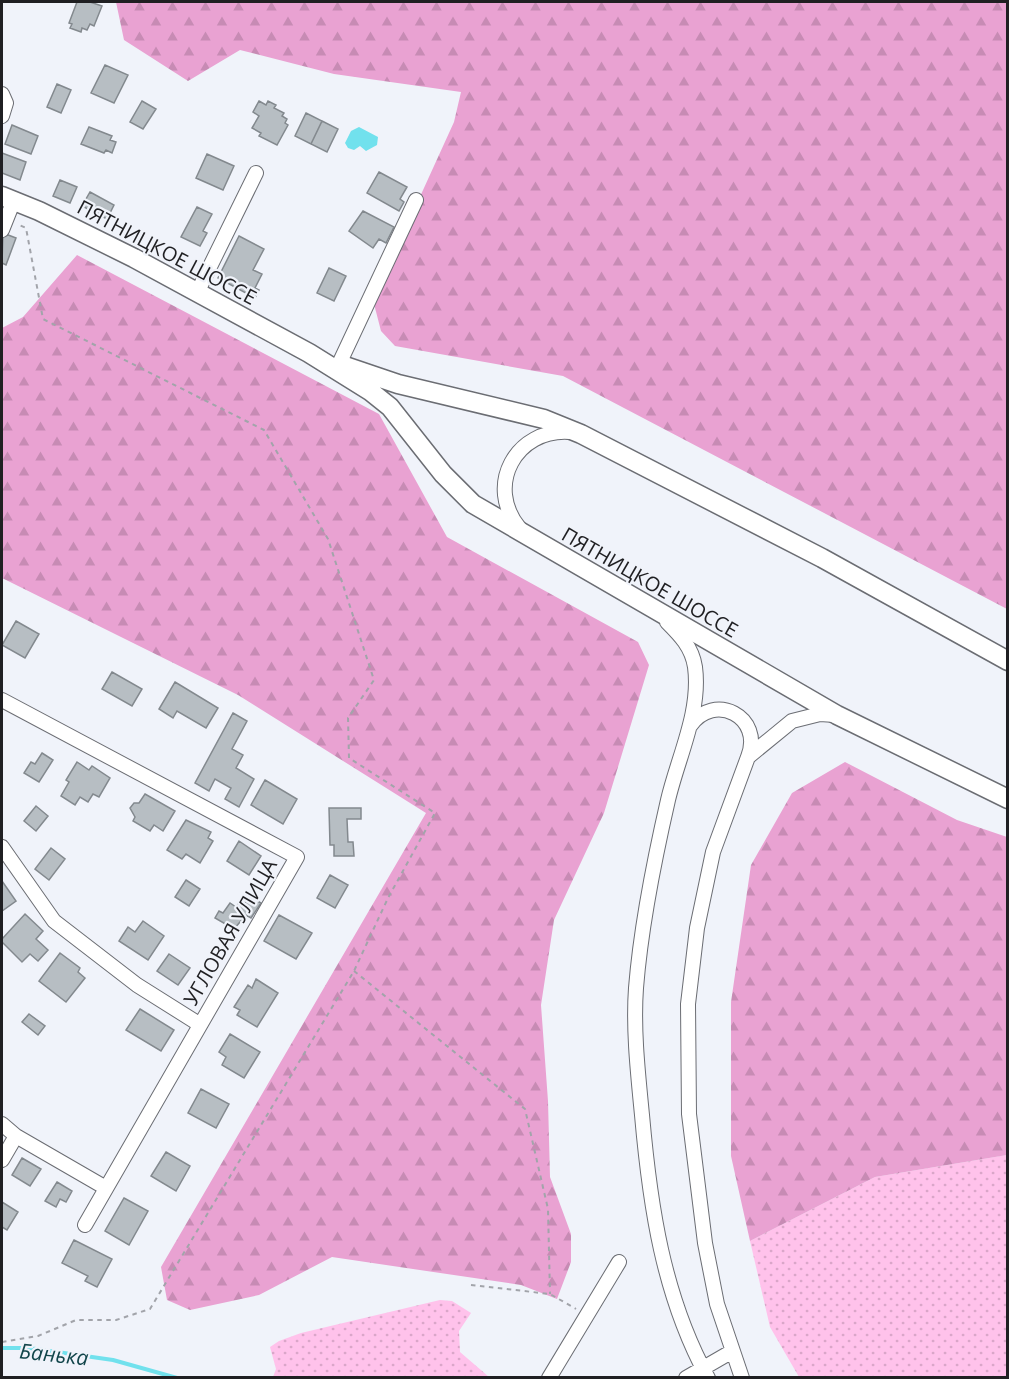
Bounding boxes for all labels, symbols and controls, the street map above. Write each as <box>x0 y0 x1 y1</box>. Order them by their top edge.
street label: ПЯТНИЦКОЕ ШОССЕ <box>73 193 261 311</box>
street label: ПЯТНИЦКОЕ ШОССЕ <box>557 520 743 644</box>
street label: УГЛОВАЯ УЛИЦА <box>177 854 283 1010</box>
water label: Банька <box>18 1336 90 1372</box>

